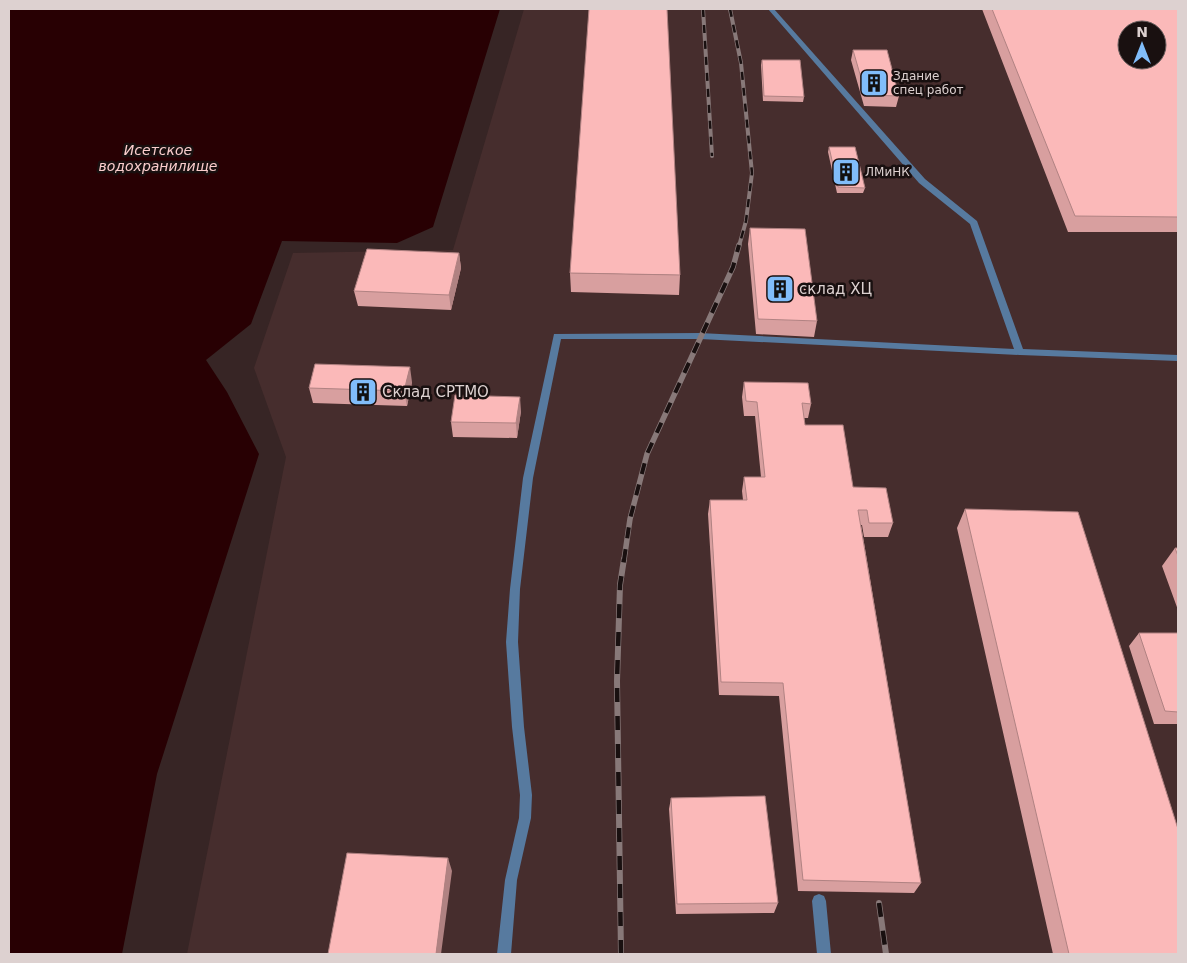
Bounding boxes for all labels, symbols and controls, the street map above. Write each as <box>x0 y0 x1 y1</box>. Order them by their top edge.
north arrow <box>1117 20 1167 70</box>
text: N <box>1136 24 1148 40</box>
building icon: Здание спец работ <box>859 68 889 98</box>
place label: Здание спец работ <box>893 69 964 97</box>
water label: Исетское водохранилище <box>99 142 217 174</box>
building icon: ЛМиНК <box>831 157 861 187</box>
place label: ЛМиНК <box>865 165 910 179</box>
building icon: склад ХЦ <box>765 274 795 304</box>
place label: склад ХЦ <box>799 280 873 298</box>
building icon: Склад СРТМО <box>348 377 378 407</box>
place label: Склад СРТМО <box>382 383 489 401</box>

